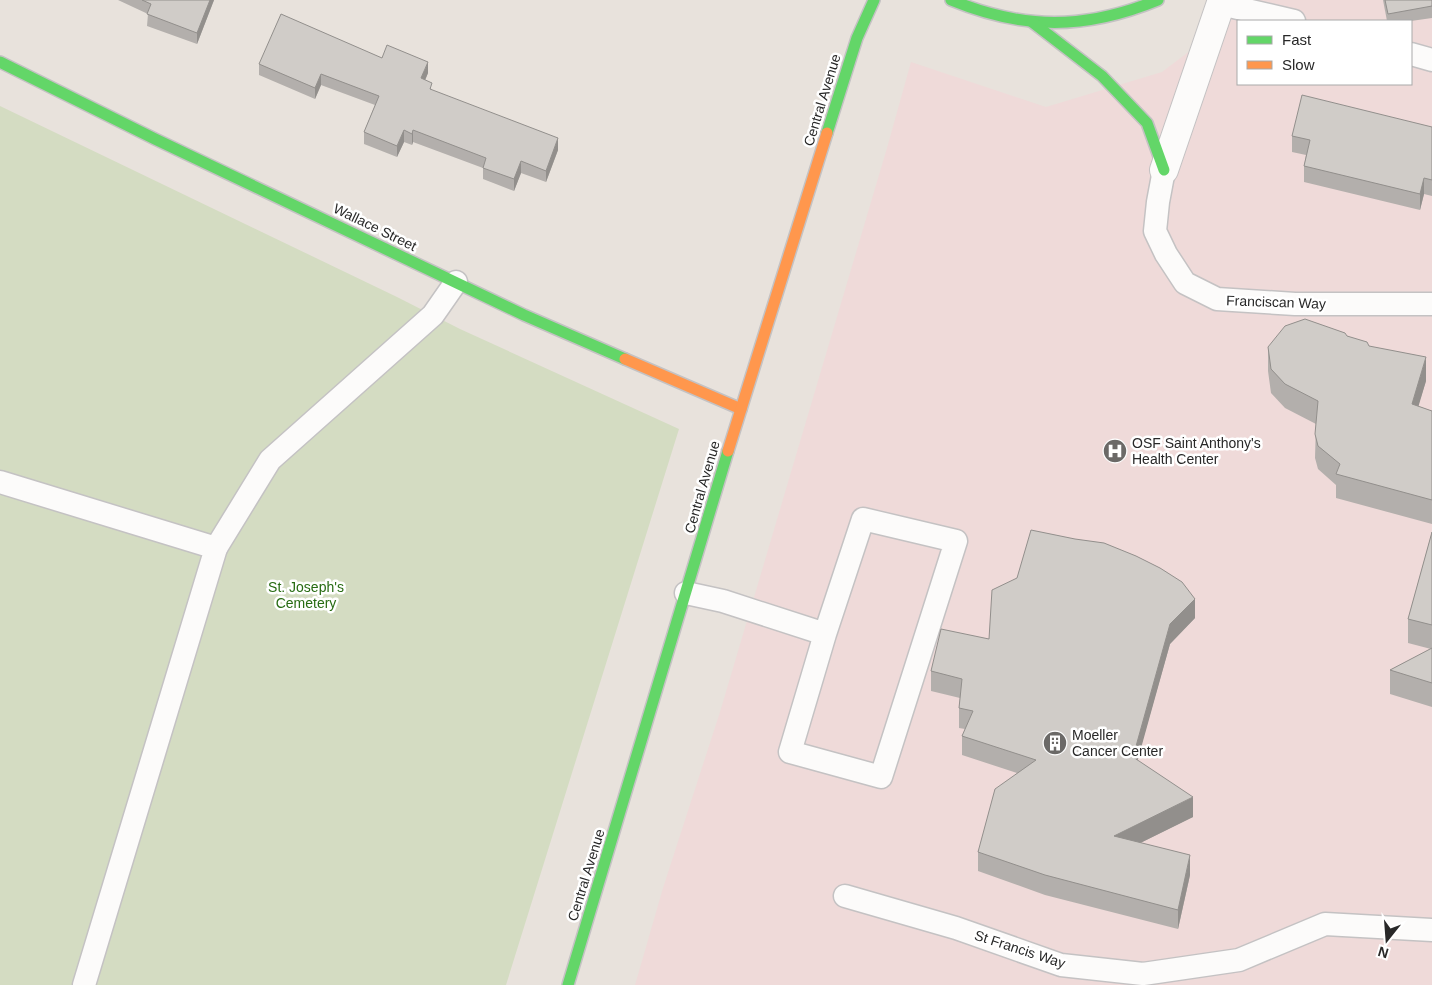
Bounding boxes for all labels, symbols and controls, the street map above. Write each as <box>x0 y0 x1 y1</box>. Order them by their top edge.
legend <box>1237 20 1412 85</box>
text: Fast <box>1282 31 1312 48</box>
street label: Central Avenue <box>800 52 844 148</box>
text: Slow <box>1282 56 1315 73</box>
street label: Wallace Street <box>331 200 419 254</box>
street label: Franciscan Way <box>1226 292 1326 312</box>
place label: OSF Saint Anthony's Health Center <box>1132 435 1261 467</box>
hospital icon: OSF Saint Anthony's Health Center <box>1102 438 1128 464</box>
street label: Central Avenue <box>681 439 723 535</box>
park label: St. Joseph's Cemetery <box>268 579 344 611</box>
place label: Moeller Cancer Center <box>1072 727 1163 759</box>
building icon: Moeller Cancer Center <box>1042 730 1068 756</box>
street label: Central Avenue <box>564 827 608 923</box>
north arrow <box>1362 915 1412 965</box>
street label: St Francis Way <box>973 927 1067 971</box>
text: N <box>1376 943 1390 962</box>

